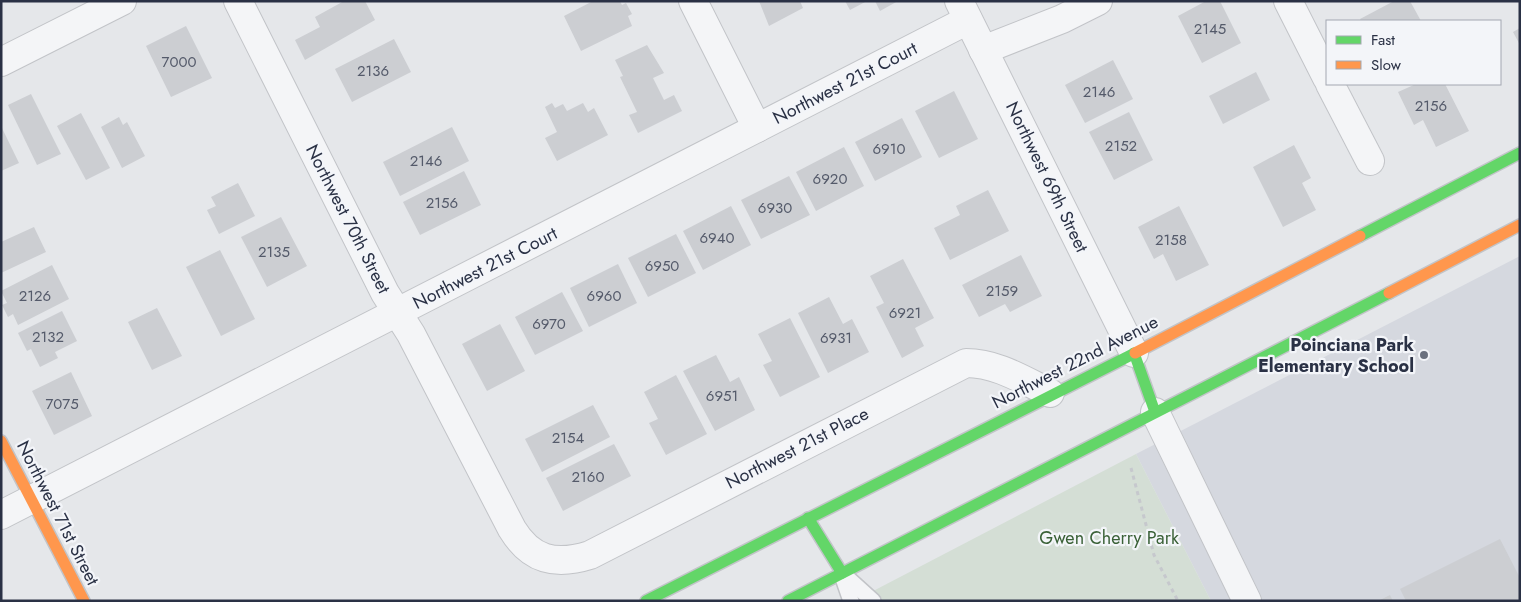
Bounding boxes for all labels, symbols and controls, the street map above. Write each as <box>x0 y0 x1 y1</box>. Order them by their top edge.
house number: 2145 <box>1194 18 1226 40</box>
legend <box>1326 20 1501 85</box>
text: Fast <box>1371 29 1395 51</box>
street label: Northwest 21st Court <box>768 35 922 131</box>
house number: 7000 <box>162 51 196 73</box>
text: Slow <box>1371 54 1402 76</box>
house number: 2136 <box>357 60 389 82</box>
house number: 2146 <box>1083 81 1115 103</box>
house number: 2156 <box>1415 95 1447 117</box>
street label: Northwest 69th Street <box>999 97 1095 257</box>
house number: 2152 <box>1105 135 1137 157</box>
house number: 6910 <box>872 138 906 160</box>
street label: Northwest 70th Street <box>299 140 397 299</box>
house number: 2146 <box>410 150 442 172</box>
house number: 6920 <box>813 168 847 190</box>
house number: 2156 <box>426 192 458 214</box>
house number: 6930 <box>758 197 792 219</box>
street label: Northwest 21st Court <box>408 220 562 316</box>
house number: 6940 <box>699 227 735 249</box>
house number: 2158 <box>1155 229 1187 251</box>
house number: 2135 <box>258 241 290 263</box>
house number: 6950 <box>645 255 679 277</box>
house number: 2159 <box>986 280 1018 302</box>
house number: 2126 <box>19 285 51 307</box>
house number: 6960 <box>587 285 621 307</box>
house number: 6921 <box>889 302 921 324</box>
street label: Northwest 22nd Avenue <box>987 309 1163 415</box>
house number: 6970 <box>532 313 566 335</box>
house number: 2132 <box>32 326 64 348</box>
house number: 6931 <box>820 327 852 349</box>
place label: Poinciana Park Elementary School <box>1258 332 1415 379</box>
marker: Poinciana Park Elementary School <box>1418 349 1430 361</box>
house number: 6951 <box>706 385 738 407</box>
house number: 7075 <box>45 393 79 415</box>
street label: Northwest 21st Place <box>721 401 873 495</box>
house number: 2154 <box>552 427 584 449</box>
street label: Northwest 71st Street <box>10 436 106 590</box>
house number: 2160 <box>572 466 604 488</box>
park label: Gwen Cherry Park <box>1039 525 1179 551</box>

